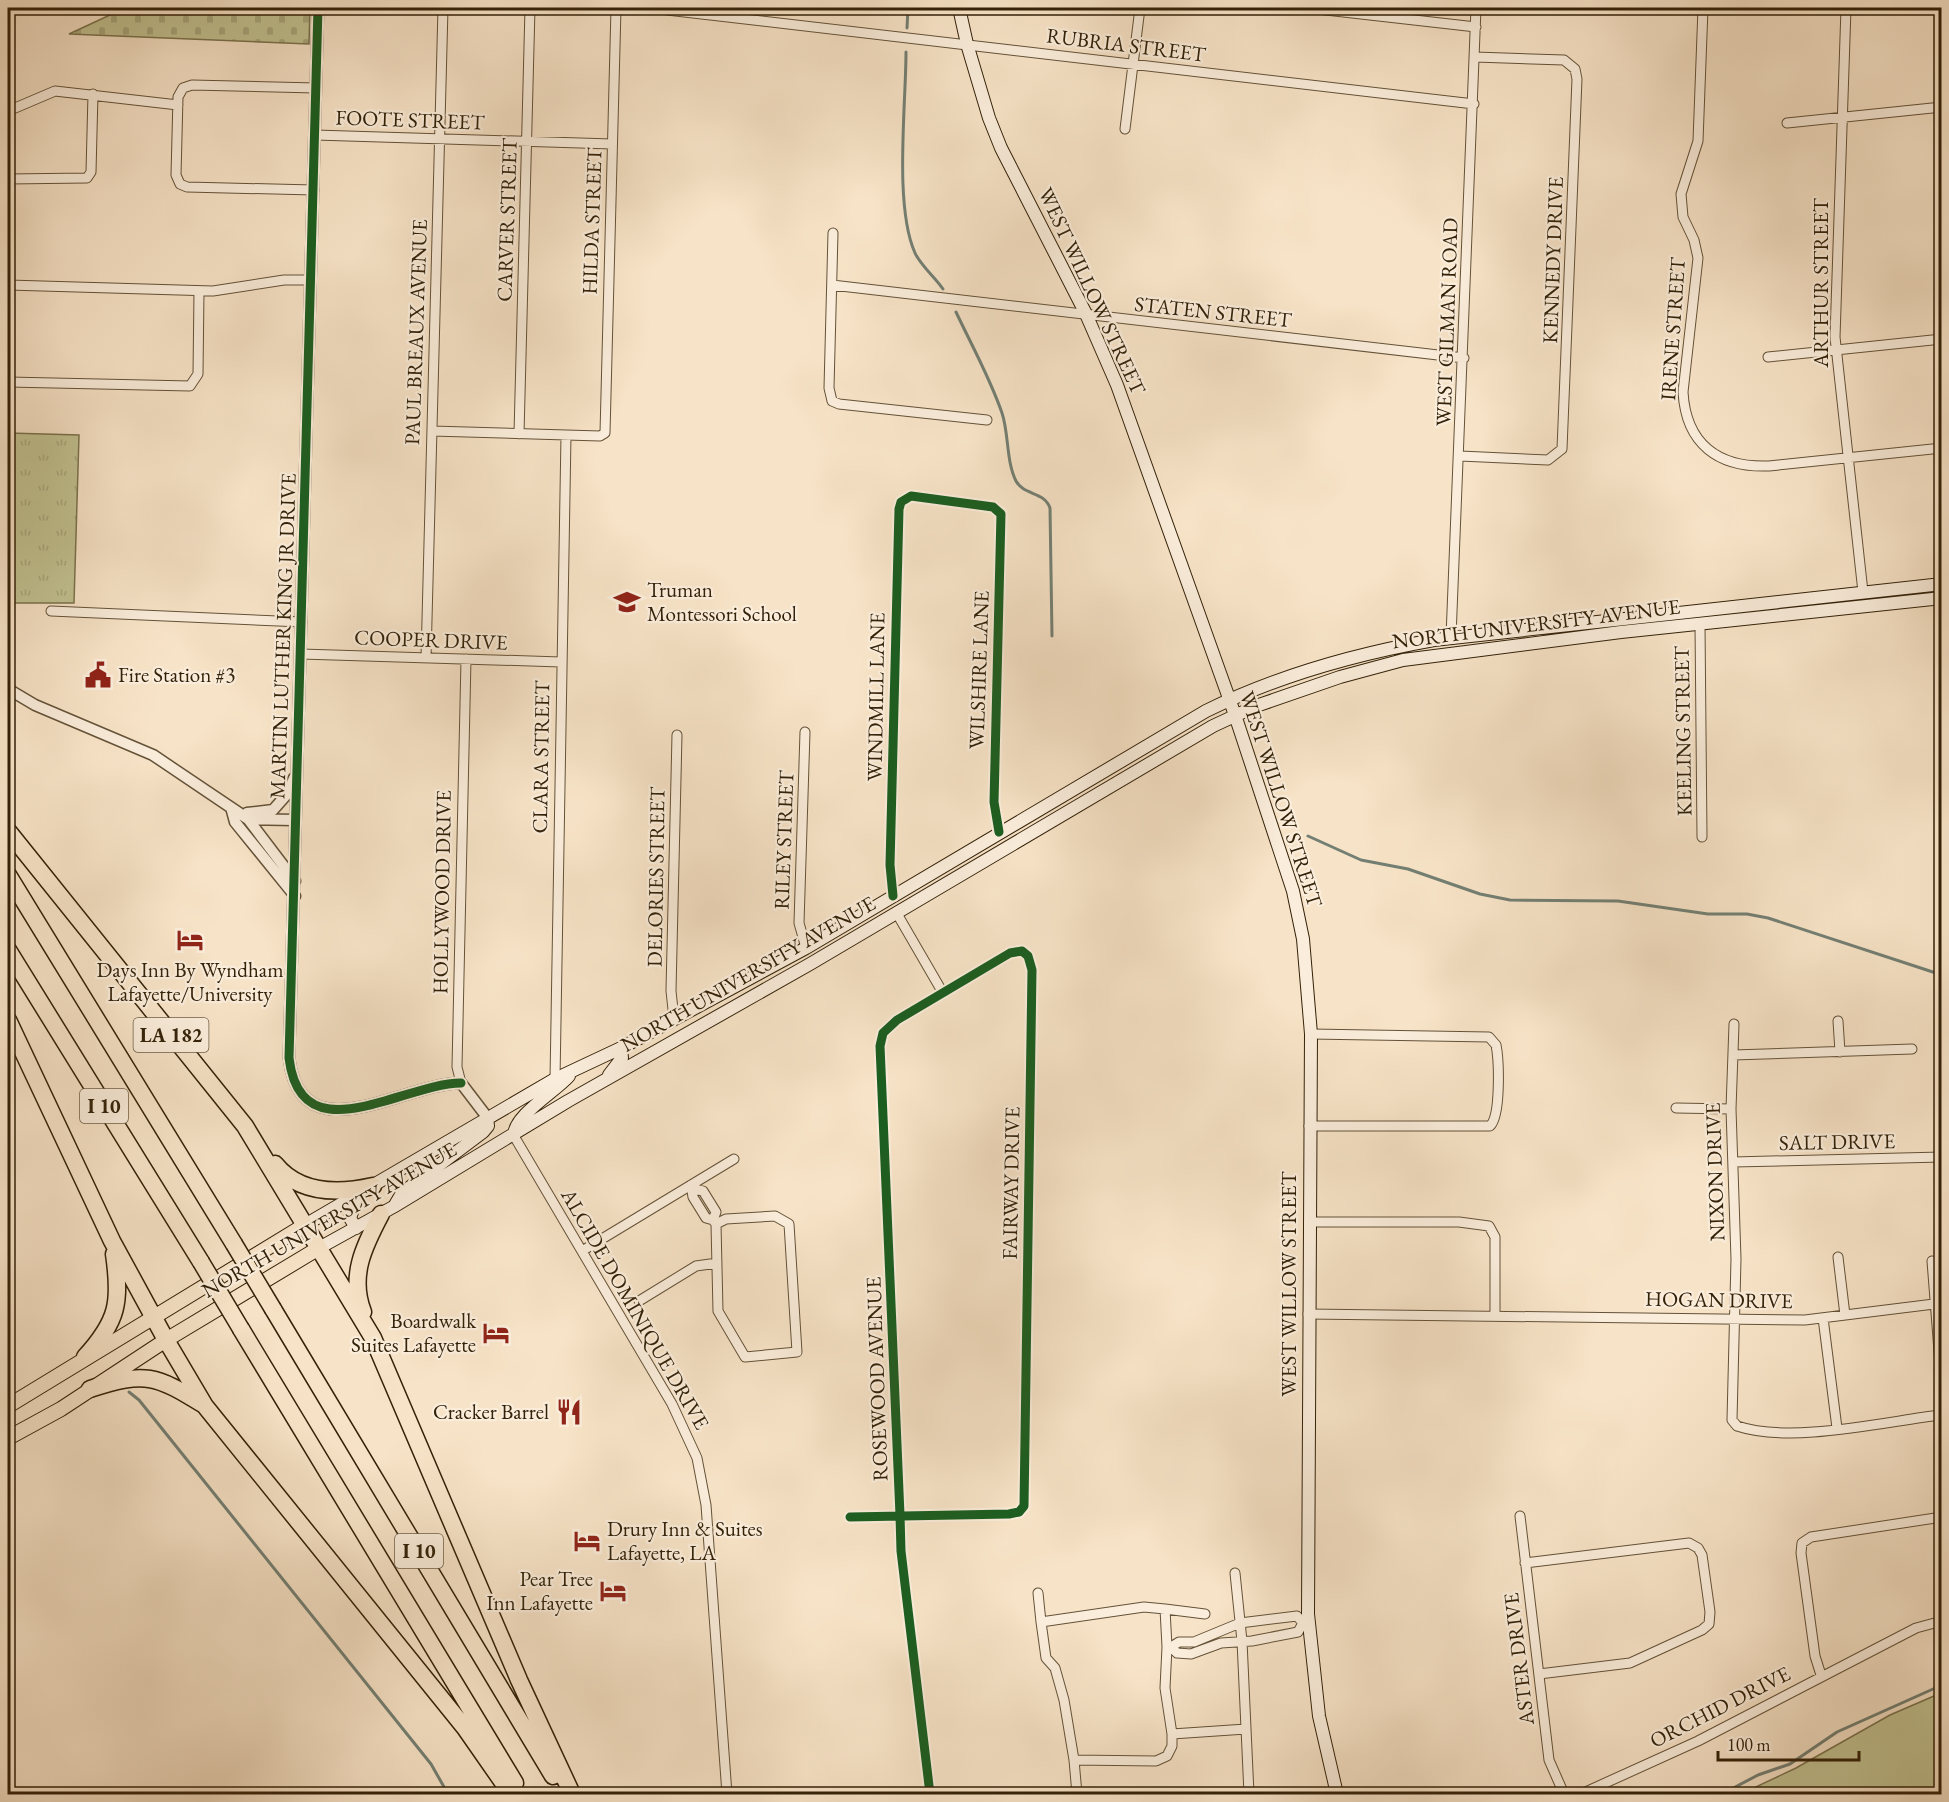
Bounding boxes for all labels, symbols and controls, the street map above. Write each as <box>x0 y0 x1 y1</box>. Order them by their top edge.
street label: RUBRIA STREET <box>1045 21 1208 68</box>
street label: FOOTE STREET <box>335 103 486 136</box>
street label: CARVER STREET <box>490 137 523 302</box>
street label: HILDA STREET <box>575 146 608 295</box>
street label: KENNEDY DRIVE <box>1536 176 1569 344</box>
street label: WEST WILLOW STREET <box>1033 183 1153 399</box>
street label: ARTHUR STREET <box>1807 197 1834 369</box>
street label: WEST GILMAN ROAD <box>1429 217 1464 427</box>
street label: PAUL BREAUX AVENUE <box>398 218 433 445</box>
street label: IRENE STREET <box>1654 256 1691 401</box>
street label: STATEN STREET <box>1133 290 1294 333</box>
street label: MARTIN LUTHER KING JR DRIVE <box>263 472 302 799</box>
place label: Truman Montessori School <box>647 576 797 627</box>
school or university icon: Truman Montessori School <box>612 587 642 617</box>
street label: WILSHIRE LANE <box>962 590 995 750</box>
street label: NORTH UNIVERSITY AVENUE <box>1390 592 1682 655</box>
street label: WINDMILL LANE <box>861 612 890 782</box>
street label: COOPER DRIVE <box>354 623 508 656</box>
street label: KEELING STREET <box>1668 645 1697 816</box>
public building icon: Fire Station #3 <box>83 660 113 690</box>
place label: Fire Station #3 <box>118 661 235 688</box>
street label: CLARA STREET <box>526 679 555 834</box>
street label: WEST WILLOW STREET <box>1234 688 1329 911</box>
street label: RILEY STREET <box>768 769 799 910</box>
street label: DELORIES STREET <box>640 786 671 967</box>
street label: HOLLYWOOD DRIVE <box>426 790 457 994</box>
street label: NORTH UNIVERSITY AVENUE <box>615 889 880 1058</box>
hotel icon: Days Inn By Wyndham Lafayette/University <box>175 925 205 955</box>
place label: Days Inn By Wyndham Lafayette/University <box>96 956 284 1007</box>
road number: LA 182 <box>134 1018 208 1052</box>
road number: I 10 <box>80 1089 128 1123</box>
street label: NIXON DRIVE <box>1699 1102 1730 1242</box>
street label: FAIRWAY DRIVE <box>996 1106 1025 1260</box>
street label: SALT DRIVE <box>1779 1127 1895 1156</box>
street label: NORTH UNIVERSITY AVENUE <box>196 1135 461 1304</box>
street label: WEST WILLOW STREET <box>1275 1170 1302 1397</box>
street label: ALCIDE DOMINIQUE DRIVE <box>554 1183 716 1435</box>
street label: ROSEWOOD AVENUE <box>859 1276 894 1482</box>
street label: HOGAN DRIVE <box>1645 1285 1793 1314</box>
place label: Boardwalk Suites Lafayette <box>351 1307 477 1358</box>
hotel icon: Boardwalk Suites Lafayette <box>481 1318 511 1348</box>
restaurant icon: Cracker Barrel <box>554 1397 584 1427</box>
place label: Cracker Barrel <box>433 1398 549 1425</box>
place label: Drury Inn & Suites Lafayette, LA <box>607 1515 763 1566</box>
hotel icon: Drury Inn & Suites Lafayette, LA <box>572 1526 602 1556</box>
road number: I 10 <box>395 1534 443 1568</box>
place label: Pear Tree Inn Lafayette <box>486 1565 593 1616</box>
hotel icon: Pear Tree Inn Lafayette <box>598 1576 628 1606</box>
street label: ASTER DRIVE <box>1497 1591 1540 1728</box>
street label: ORCHID DRIVE <box>1645 1660 1795 1754</box>
scale bar <box>1718 1724 1859 1762</box>
text: 100 m <box>1727 1733 1771 1756</box>

